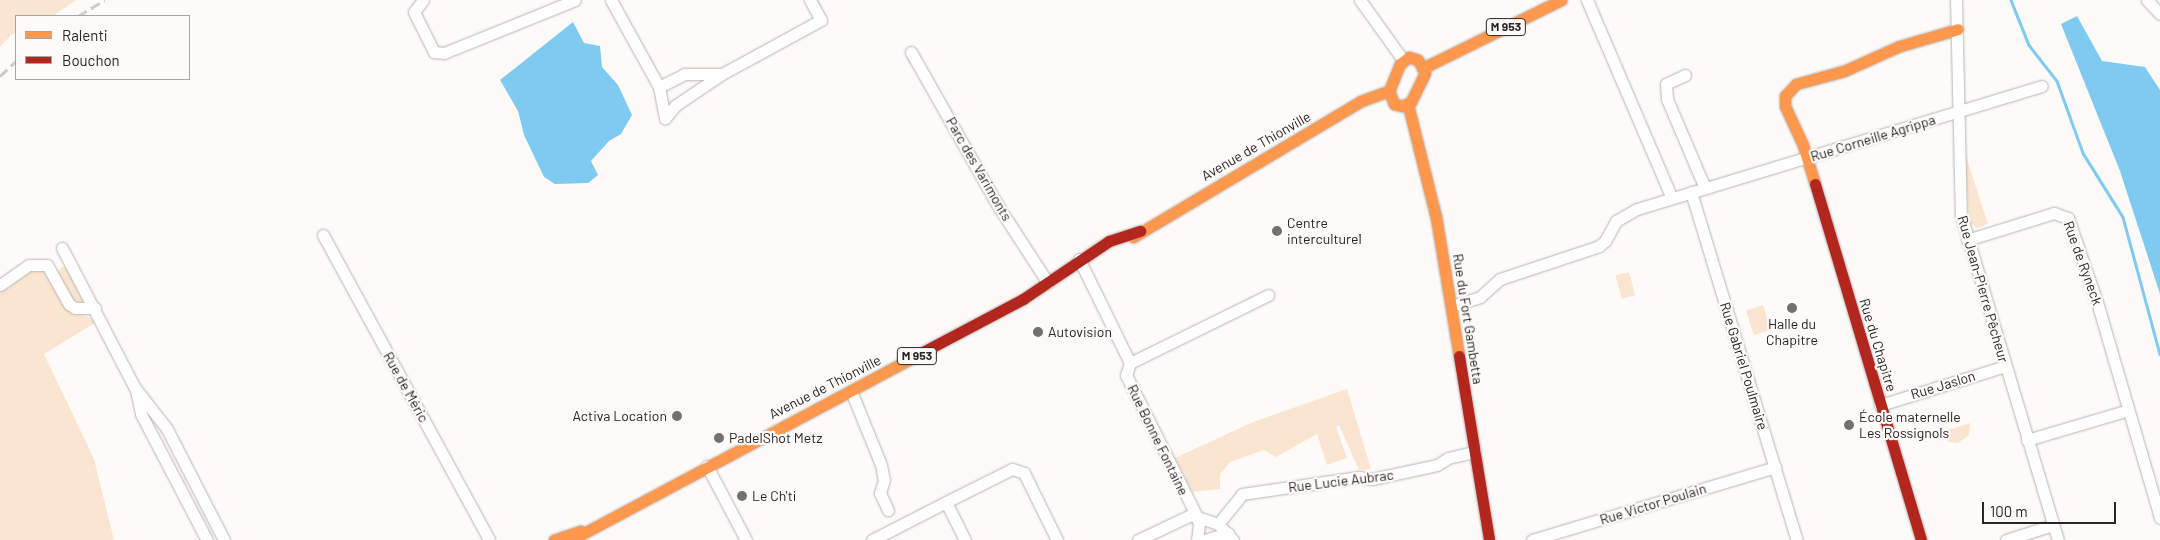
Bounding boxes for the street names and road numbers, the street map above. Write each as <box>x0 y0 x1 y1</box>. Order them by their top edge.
road number: M 953 <box>1485 18 1527 36</box>
street label: Avenue de Thionville <box>1198 108 1314 184</box>
street label: Rue Corneille Agrippa <box>1809 111 1937 165</box>
street label: Parc des Varimonts <box>943 114 1015 224</box>
street label: Rue Jean-Pierre Pêcheur <box>1954 214 2012 364</box>
street label: Rue de Ryneck <box>2060 219 2106 307</box>
street label: Rue du Fort Gambetta <box>1449 253 1487 385</box>
street label: Rue du Chapitre <box>1856 296 1900 394</box>
street label: Rue Gabriel Poulmaire <box>1717 300 1771 432</box>
road number: M 953 <box>896 346 938 366</box>
street label: Rue de Méric <box>380 349 432 425</box>
street label: Avenue de Thionville <box>766 351 884 423</box>
street label: Rue Jaslon <box>1909 367 1977 403</box>
street label: Rue Bonne Fontaine <box>1124 382 1192 498</box>
street label: Rue Lucie Aubrac <box>1287 466 1395 496</box>
street label: Rue Victor Poulain <box>1598 480 1708 528</box>

